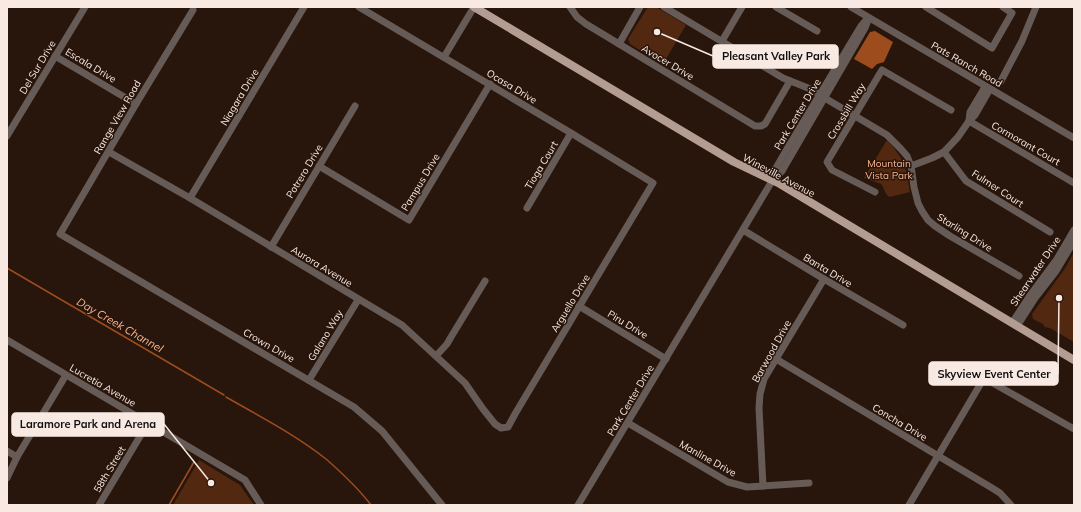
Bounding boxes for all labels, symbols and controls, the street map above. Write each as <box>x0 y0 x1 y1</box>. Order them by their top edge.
street label: Del Sur Drive <box>16 38 59 96</box>
street label: Pats Ranch Road <box>929 39 1005 90</box>
street label: Avocer Drive <box>639 42 696 83</box>
street label: Escala Drive <box>63 45 118 86</box>
callout: Pleasant Valley Park <box>713 45 838 68</box>
text: Pleasant Valley Park <box>722 49 831 63</box>
street label: Niagara Drive <box>217 66 262 128</box>
street label: Ocasa Drive <box>484 66 539 107</box>
street label: Park Center Drive <box>771 76 824 152</box>
street label: Range View Road <box>91 78 144 157</box>
street label: Crossbill Way <box>824 80 869 142</box>
street label: Cormorant Court <box>989 118 1063 169</box>
street label: Tioga Court <box>522 138 561 192</box>
street label: Potrero Drive <box>283 142 326 201</box>
street label: Pampus Drive <box>398 151 443 213</box>
street label: Wineville Avenue <box>740 151 817 200</box>
park label: Mountain Vista Park <box>865 157 914 182</box>
street label: Fulmer Court <box>969 167 1027 210</box>
street label: Starling Drive <box>935 210 995 255</box>
street label: Shearwater Drive <box>1007 234 1064 309</box>
street label: Aurora Avenue <box>289 243 355 290</box>
street label: Banta Drive <box>801 251 855 290</box>
street label: Arguello Drive <box>548 272 593 335</box>
water label: Day Creek Channel <box>74 295 166 356</box>
street label: Galano Way <box>305 307 346 363</box>
street label: Piru Drive <box>605 307 650 342</box>
street label: Barwood Drive <box>749 318 794 385</box>
street label: Crown Drive <box>241 325 297 365</box>
street label: Lucretia Avenue <box>67 361 138 410</box>
street label: Park Center Drive <box>604 362 657 438</box>
callout: Skyview Event Center <box>929 362 1058 385</box>
text: Skyview Event Center <box>937 367 1051 381</box>
street label: Concha Drive <box>870 401 930 444</box>
callout: Laramore Park and Arena <box>12 413 164 436</box>
text: Laramore Park and Arena <box>20 417 156 431</box>
street label: Manline Drive <box>677 437 739 479</box>
street label: 58th Street <box>91 443 129 495</box>

